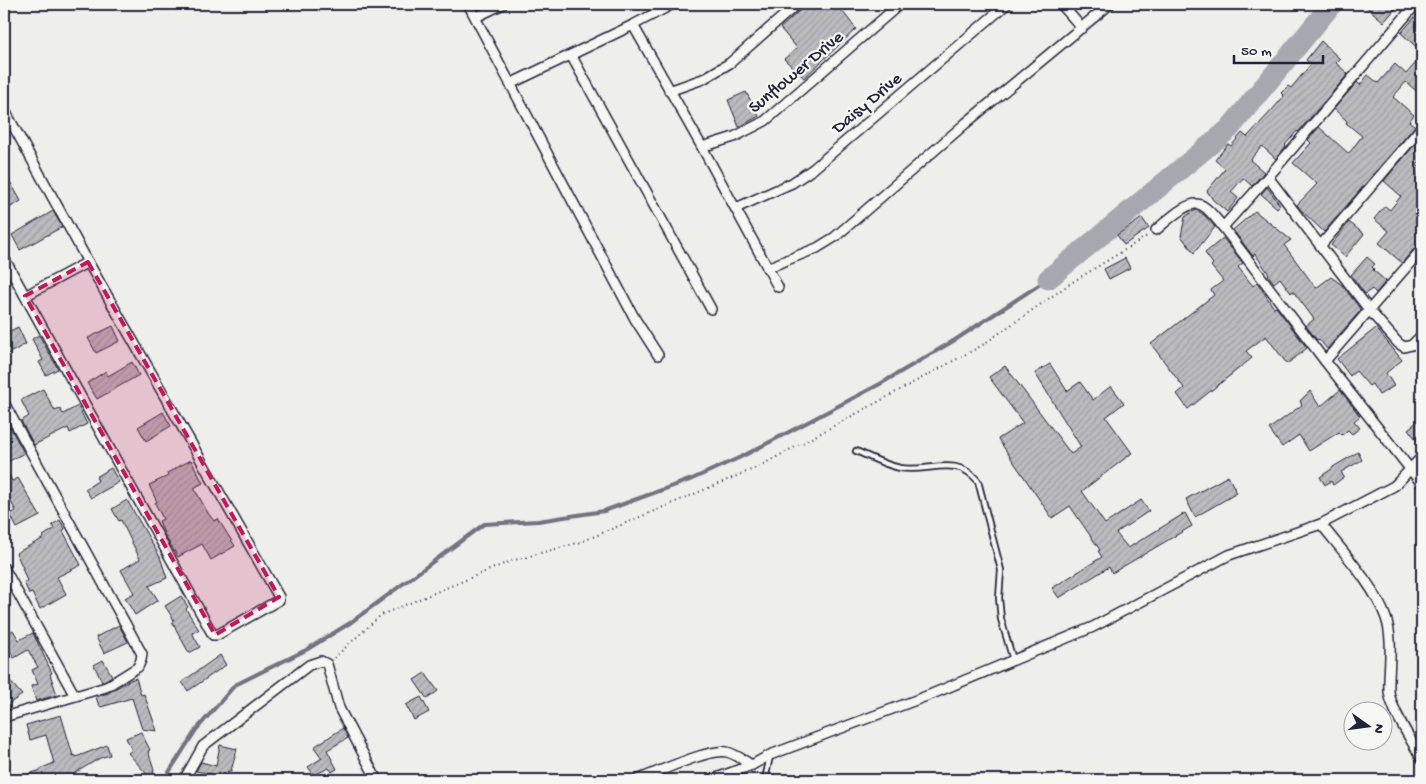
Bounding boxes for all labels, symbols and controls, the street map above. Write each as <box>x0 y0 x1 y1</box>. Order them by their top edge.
street label: Sunflower Drive <box>745 27 849 119</box>
scale bar <box>1234 32 1322 64</box>
text: 50 m <box>1241 43 1272 61</box>
street label: Daisy Drive <box>828 68 907 140</box>
north arrow <box>1344 702 1394 752</box>
text: N <box>1369 722 1388 735</box>

